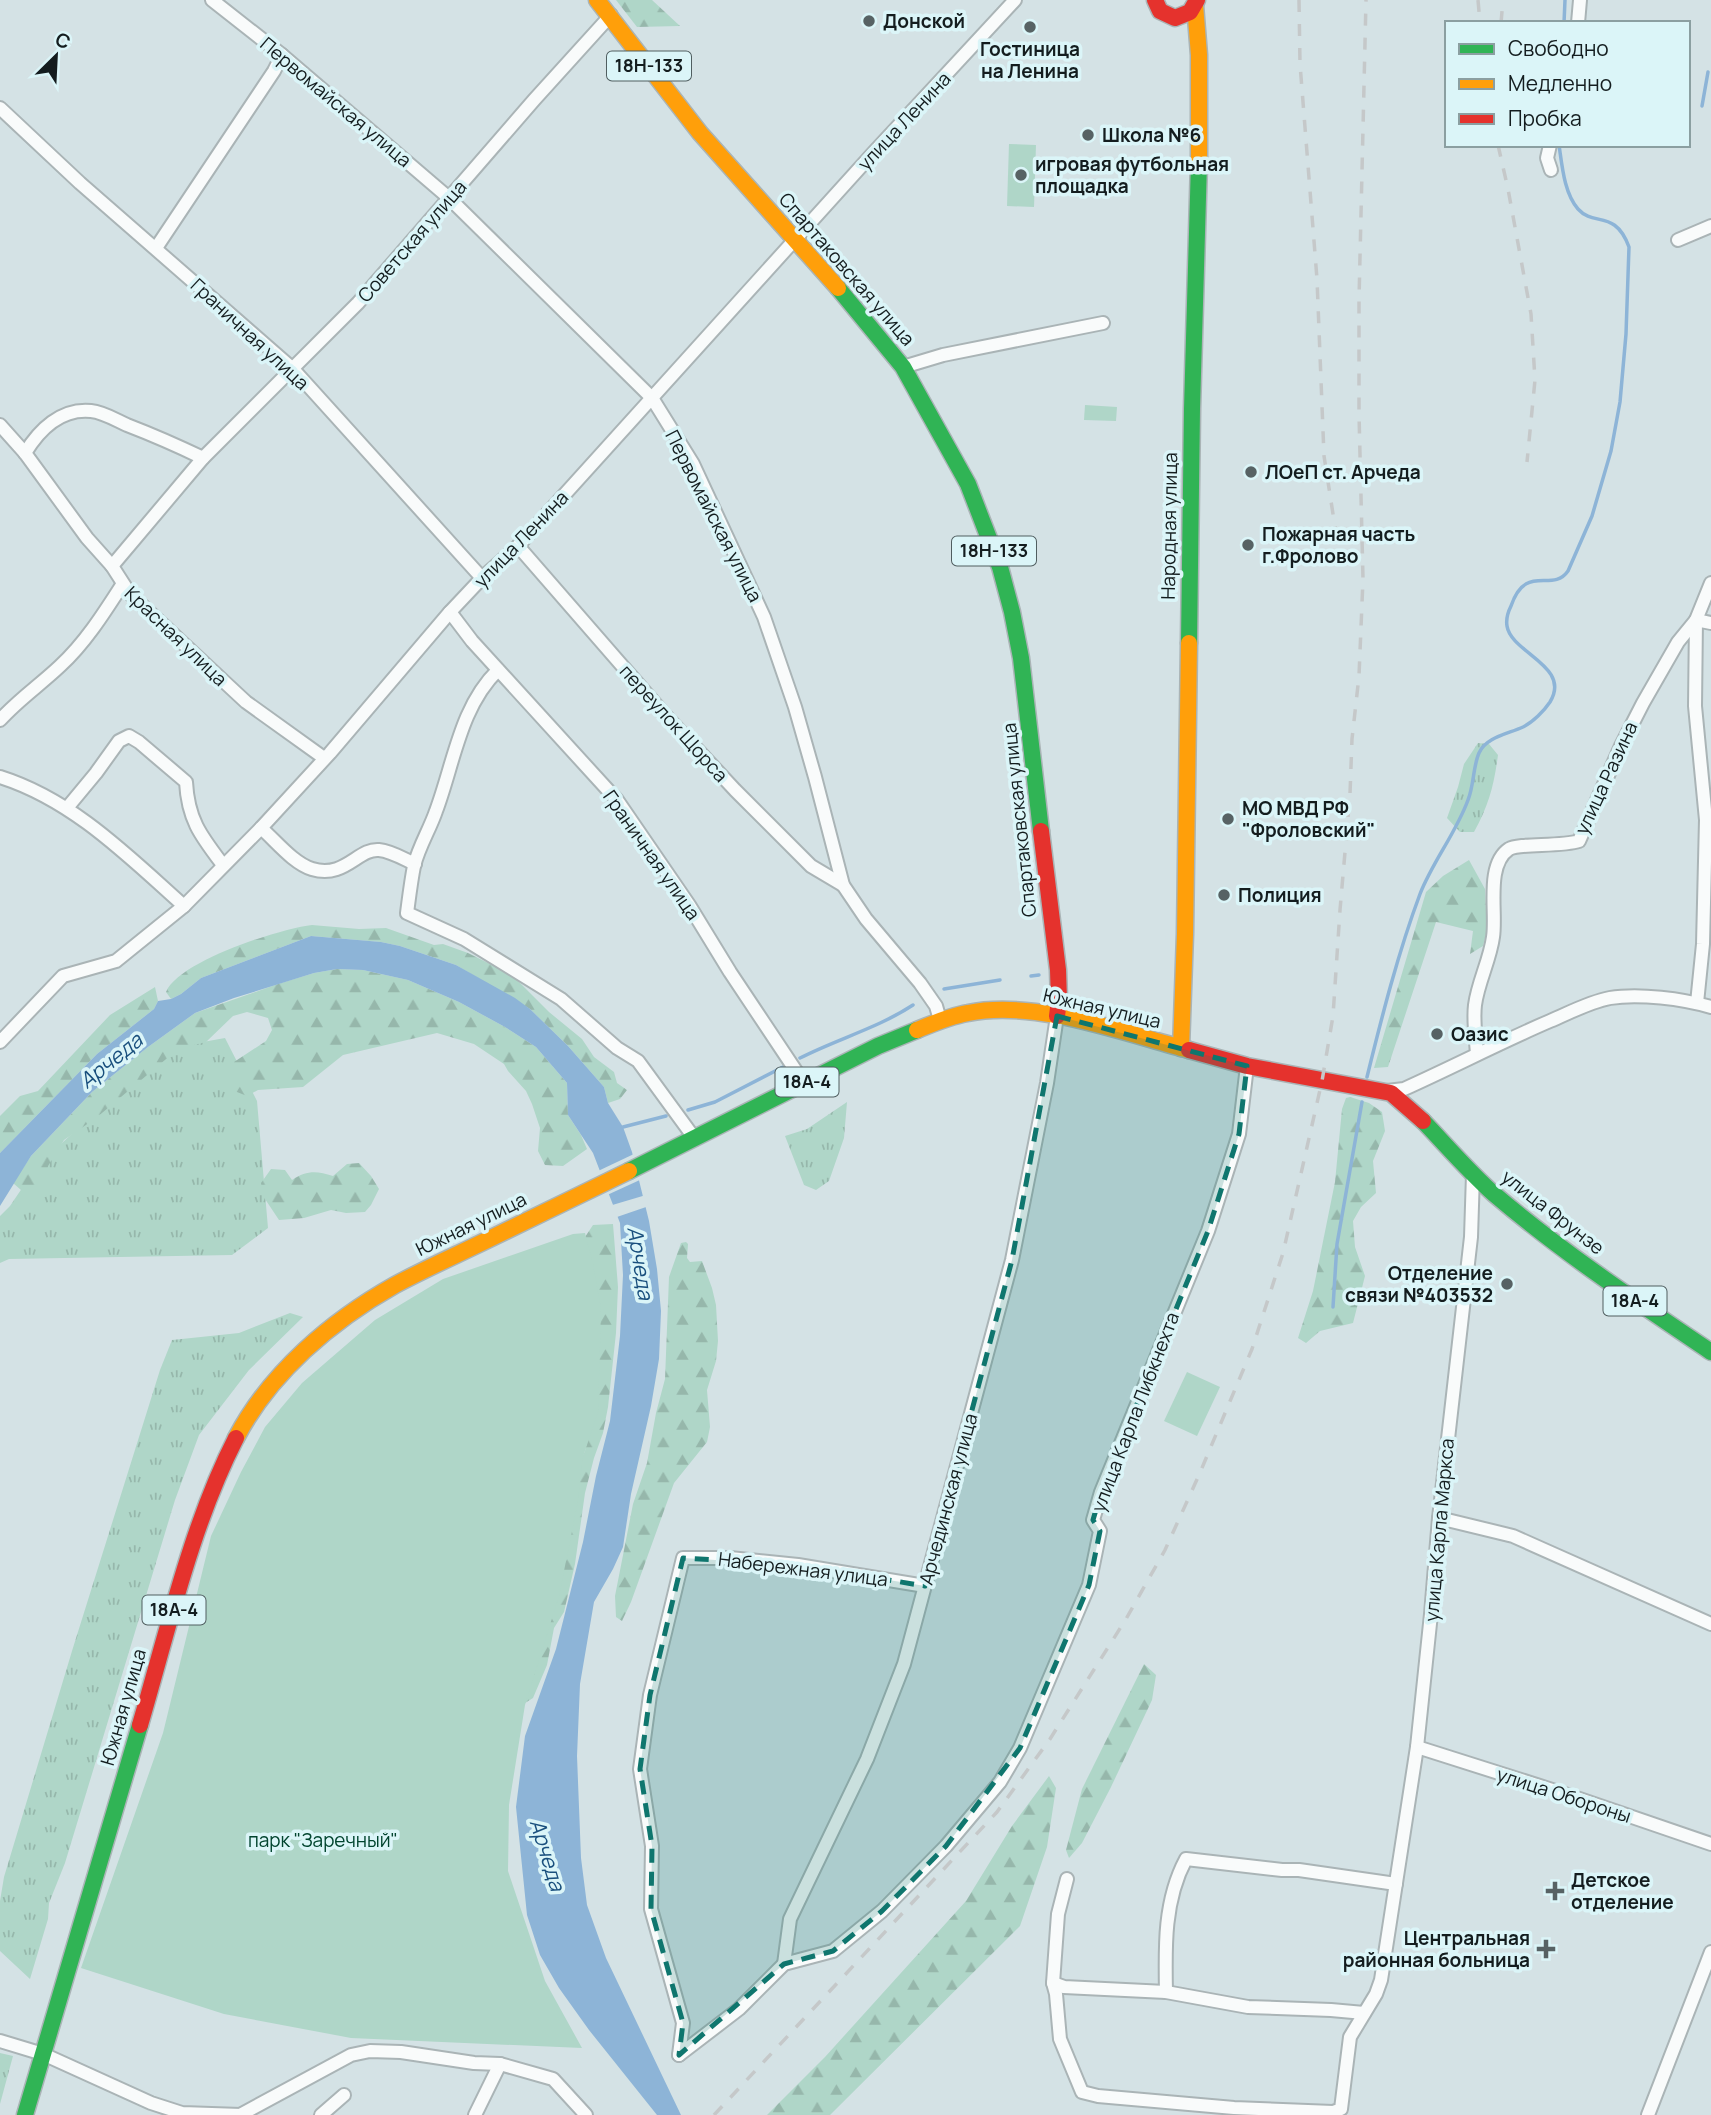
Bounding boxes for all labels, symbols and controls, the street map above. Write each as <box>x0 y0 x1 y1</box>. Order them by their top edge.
place label: Донской <box>883 8 965 34</box>
marker: Донской <box>861 13 877 29</box>
marker: Гостиница на Ленина <box>1022 19 1038 35</box>
north arrow <box>21 21 91 91</box>
legend <box>1445 21 1690 147</box>
text: С <box>51 26 75 55</box>
street label: Первомайская улица <box>255 31 417 173</box>
text: Свободно <box>1508 34 1609 62</box>
place label: Гостиница на Ленина <box>980 36 1080 84</box>
road number: 18Н-133 <box>607 52 691 80</box>
street label: улица Ленина <box>852 66 956 176</box>
text: Медленно <box>1508 69 1612 97</box>
text: Пробка <box>1508 104 1582 132</box>
place label: Школа №6 <box>1102 122 1201 148</box>
marker: Школа №6 <box>1080 127 1096 143</box>
place label: игровая футбольная площадка <box>1035 151 1229 199</box>
marker: игровая футбольная площадка <box>1013 167 1029 183</box>
street label: Советская улица <box>352 174 472 308</box>
street label: Спартаковская улица <box>773 187 921 351</box>
street label: Граничная улица <box>185 272 315 396</box>
street label: Первомайская улица <box>659 426 769 606</box>
street label: Народная улица <box>1155 452 1183 600</box>
place label: ЛОеП ст. Арчеда <box>1265 459 1421 485</box>
marker: ЛОеП ст. Арчеда <box>1243 464 1259 480</box>
street label: улица Ленина <box>468 485 574 593</box>
place label: Пожарная часть г.Фролово <box>1262 521 1415 569</box>
road number: 18Н-133 <box>952 536 1036 566</box>
marker: Пожарная часть г.Фролово <box>1240 537 1256 553</box>
street label: Красная улица <box>119 580 233 692</box>
street label: переулок Щорса <box>614 659 734 787</box>
street label: улица Разина <box>1568 717 1644 839</box>
street label: Спартаковская улица <box>996 722 1042 918</box>
street label: Граничная улица <box>597 785 707 925</box>
place label: МО МВД РФ "Фроловский" <box>1242 795 1375 843</box>
marker: МО МВД РФ "Фроловский" <box>1220 811 1236 827</box>
place label: Полиция <box>1238 882 1322 908</box>
marker: Полиция <box>1216 887 1232 903</box>
street label: Южная улица <box>1041 982 1163 1034</box>
place label: Оазис <box>1451 1021 1509 1047</box>
water label: Арчеда <box>73 1025 149 1094</box>
marker: Оазис <box>1429 1026 1445 1042</box>
road number: 18А-4 <box>776 1068 838 1097</box>
street label: улица Фрунзе <box>1496 1164 1610 1260</box>
street label: Южная улица <box>411 1186 531 1262</box>
water label: Арчеда <box>621 1224 661 1303</box>
place label: Отделение связи №403532 <box>1345 1260 1493 1308</box>
marker: Отделение связи №403532 <box>1499 1276 1515 1292</box>
road number: 18А-4 <box>1604 1286 1666 1316</box>
street label: улица Карла Либкнехта <box>1085 1308 1185 1516</box>
street label: Арчединская улица <box>913 1410 983 1588</box>
street label: улица Карла Маркса <box>1418 1437 1460 1623</box>
street label: Набережная улица <box>717 1546 889 1592</box>
road number: 18А-4 <box>142 1596 206 1624</box>
street label: Южная улица <box>94 1646 152 1768</box>
street label: улица Обороны <box>1493 1761 1635 1829</box>
water label: Арчеда <box>524 1815 573 1895</box>
park label: парк "Заречный" <box>248 1827 398 1853</box>
place label: Детское отделение <box>1571 1867 1674 1915</box>
marker: Детское отделение <box>1545 1881 1565 1901</box>
place label: Центральная районная больница <box>1343 1925 1530 1973</box>
marker: Центральная районная больница <box>1536 1939 1556 1959</box>

